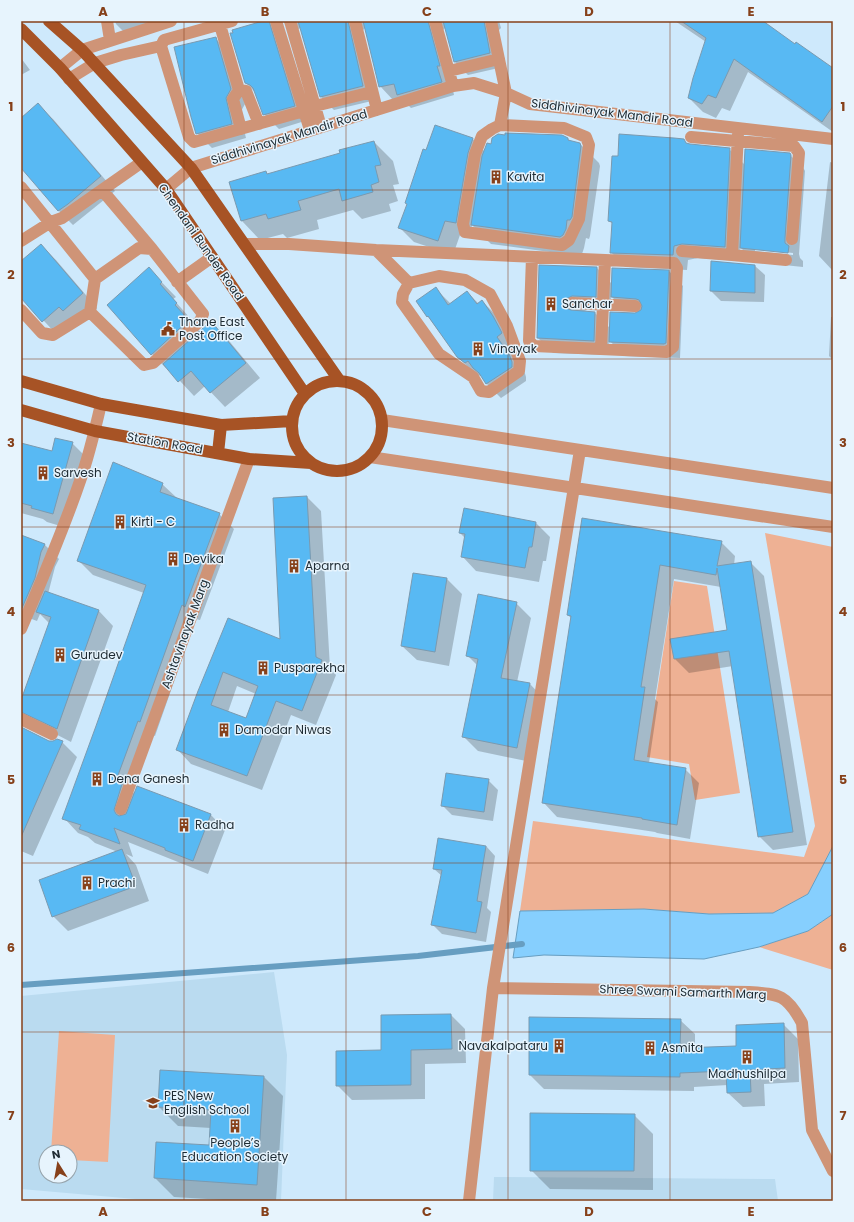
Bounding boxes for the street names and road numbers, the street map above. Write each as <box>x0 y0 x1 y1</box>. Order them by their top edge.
street label: Siddhivinayak Mandir Road <box>530 94 694 131</box>
street label: Siddhivinayak Mandir Road <box>209 105 369 168</box>
street label: Chendani Bunder Road <box>155 180 248 304</box>
street label: Station Road <box>126 427 204 458</box>
street label: Ashtavinayak Marg <box>157 577 212 691</box>
street label: Shree Swami Samarth Marg <box>599 980 767 1003</box>

